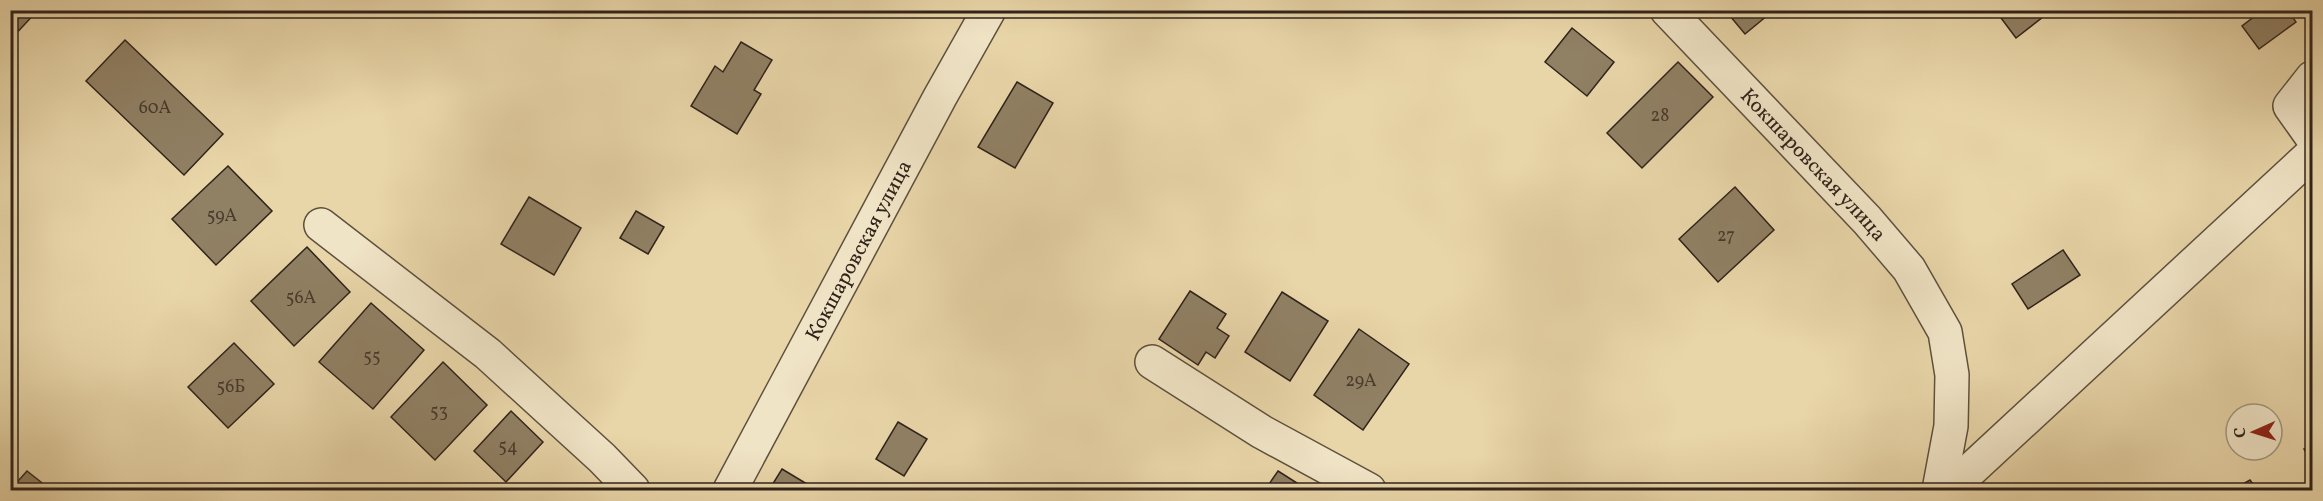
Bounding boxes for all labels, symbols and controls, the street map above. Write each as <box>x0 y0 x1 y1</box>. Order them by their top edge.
street label: Кокшаровская улица <box>1733 82 1892 248</box>
house number: 60А <box>139 96 172 121</box>
house number: 28 <box>1651 104 1669 129</box>
street label: Кокшаровская улица <box>799 155 920 346</box>
house number: 59А <box>207 204 237 229</box>
house number: 27 <box>1717 224 1735 249</box>
house number: 56А <box>286 286 317 311</box>
house number: 55 <box>363 345 381 370</box>
house number: 29А <box>1345 369 1377 394</box>
house number: 56Б <box>217 375 245 400</box>
house number: 53 <box>430 400 448 425</box>
north arrow <box>2224 402 2284 462</box>
text: С <box>2230 427 2252 438</box>
house number: 54 <box>498 435 518 460</box>

